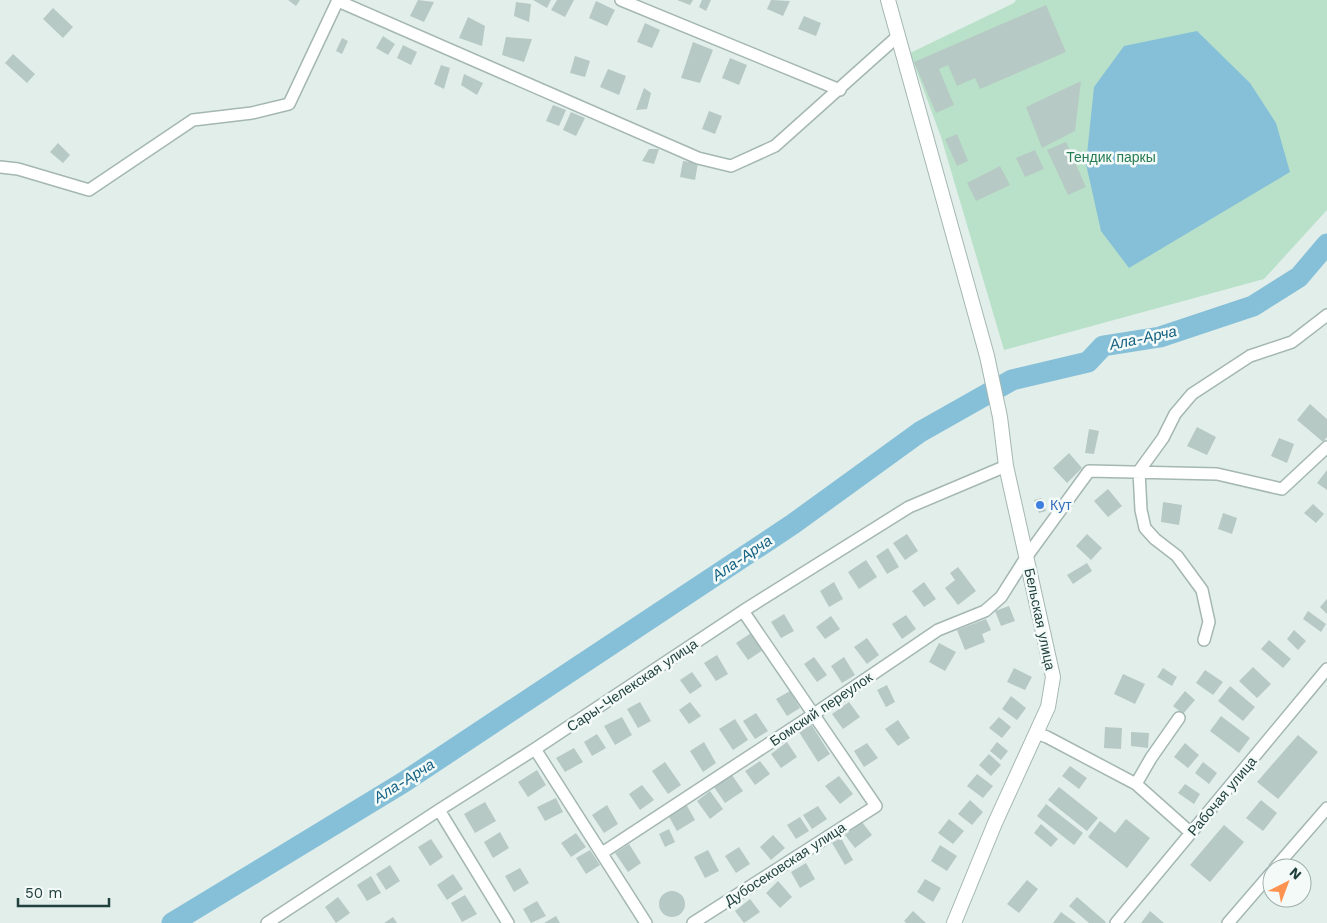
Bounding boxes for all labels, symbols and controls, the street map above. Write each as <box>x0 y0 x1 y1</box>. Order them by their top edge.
park label: Тендик паркы <box>1066 149 1156 165</box>
water label: Ала-Арча <box>1107 322 1178 354</box>
place label: Кут <box>1050 497 1072 513</box>
marker: Кут <box>1034 499 1046 511</box>
water label: Ала-Арча <box>708 531 775 585</box>
street label: Бельская улица <box>1021 566 1059 672</box>
street label: Сары-Челекская улица <box>564 635 700 735</box>
street label: Бомский переулок <box>767 668 876 749</box>
street label: Рабочая улица <box>1184 753 1260 839</box>
water label: Ала-Арча <box>369 755 438 807</box>
street label: Дубосековская улица <box>722 819 849 909</box>
north arrow <box>1262 858 1312 908</box>
text: N <box>1286 864 1305 883</box>
scale bar <box>18 876 109 908</box>
text: 50 m <box>25 884 62 902</box>

